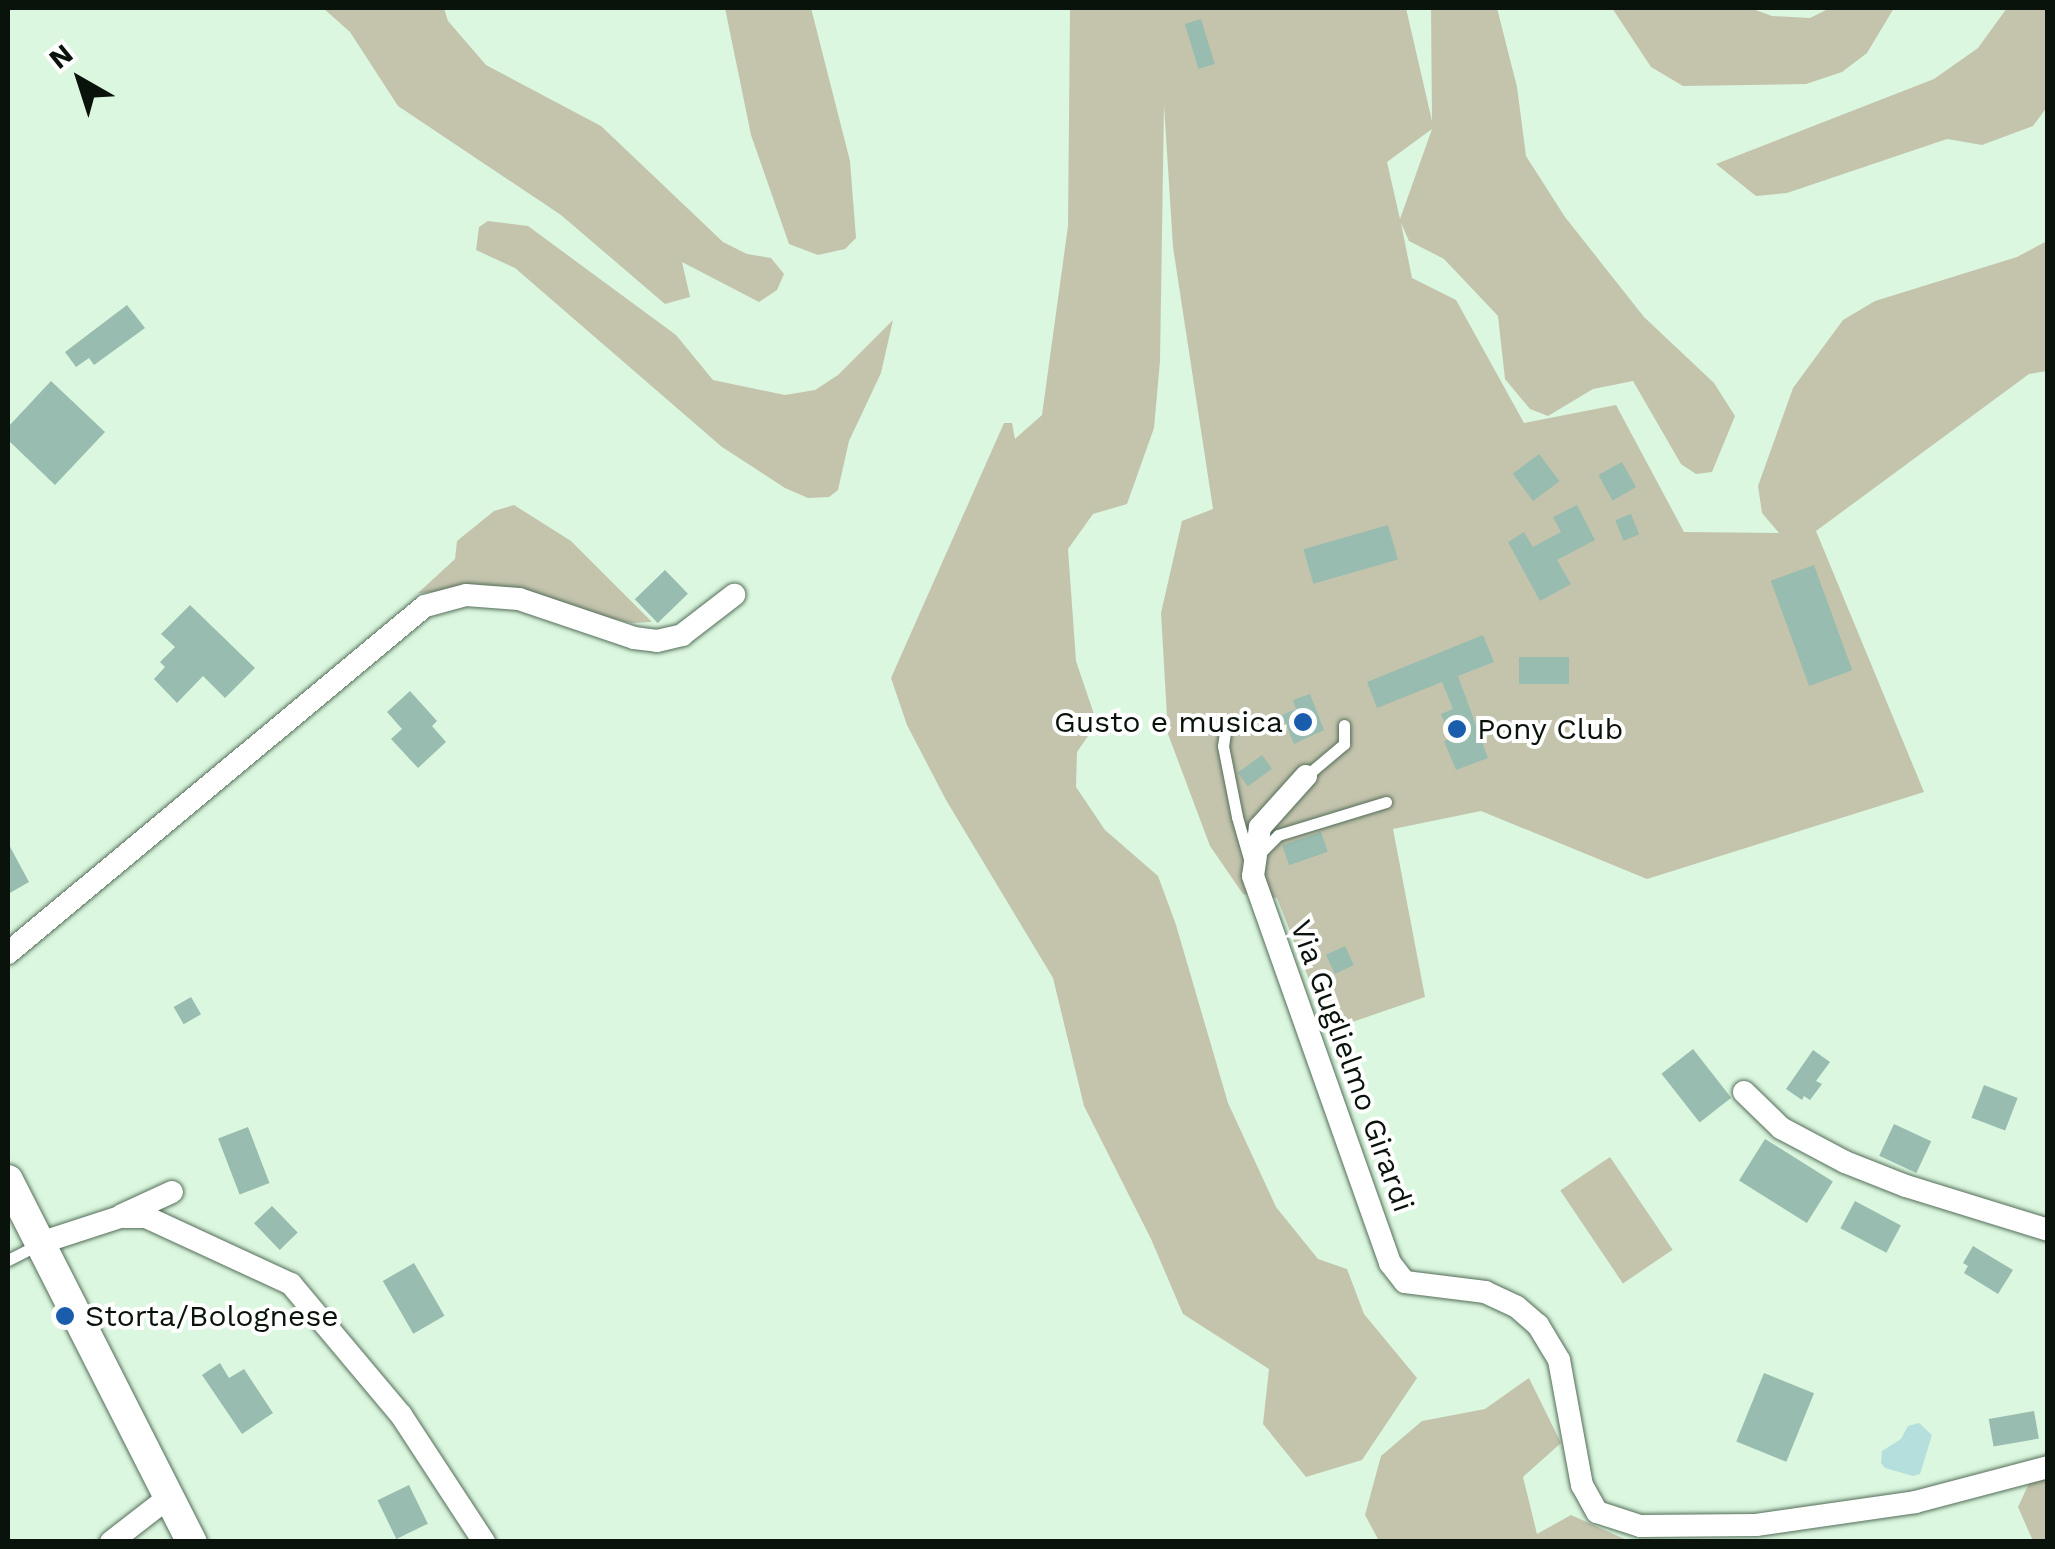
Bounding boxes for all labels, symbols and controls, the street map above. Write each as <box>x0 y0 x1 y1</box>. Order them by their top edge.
north arrow <box>30 30 130 130</box>
text: N <box>42 37 79 76</box>
place label: Gusto e musica <box>1054 704 1283 740</box>
marker: Gusto e musica <box>1292 711 1314 733</box>
place label: Pony Club <box>1477 711 1624 747</box>
marker: Pony Club <box>1446 718 1468 740</box>
street label: Via Guglielmo Girardi <box>1282 915 1422 1217</box>
place label: Storta/Bolognese <box>85 1298 339 1334</box>
marker: Storta/Bolognese <box>54 1305 76 1327</box>

